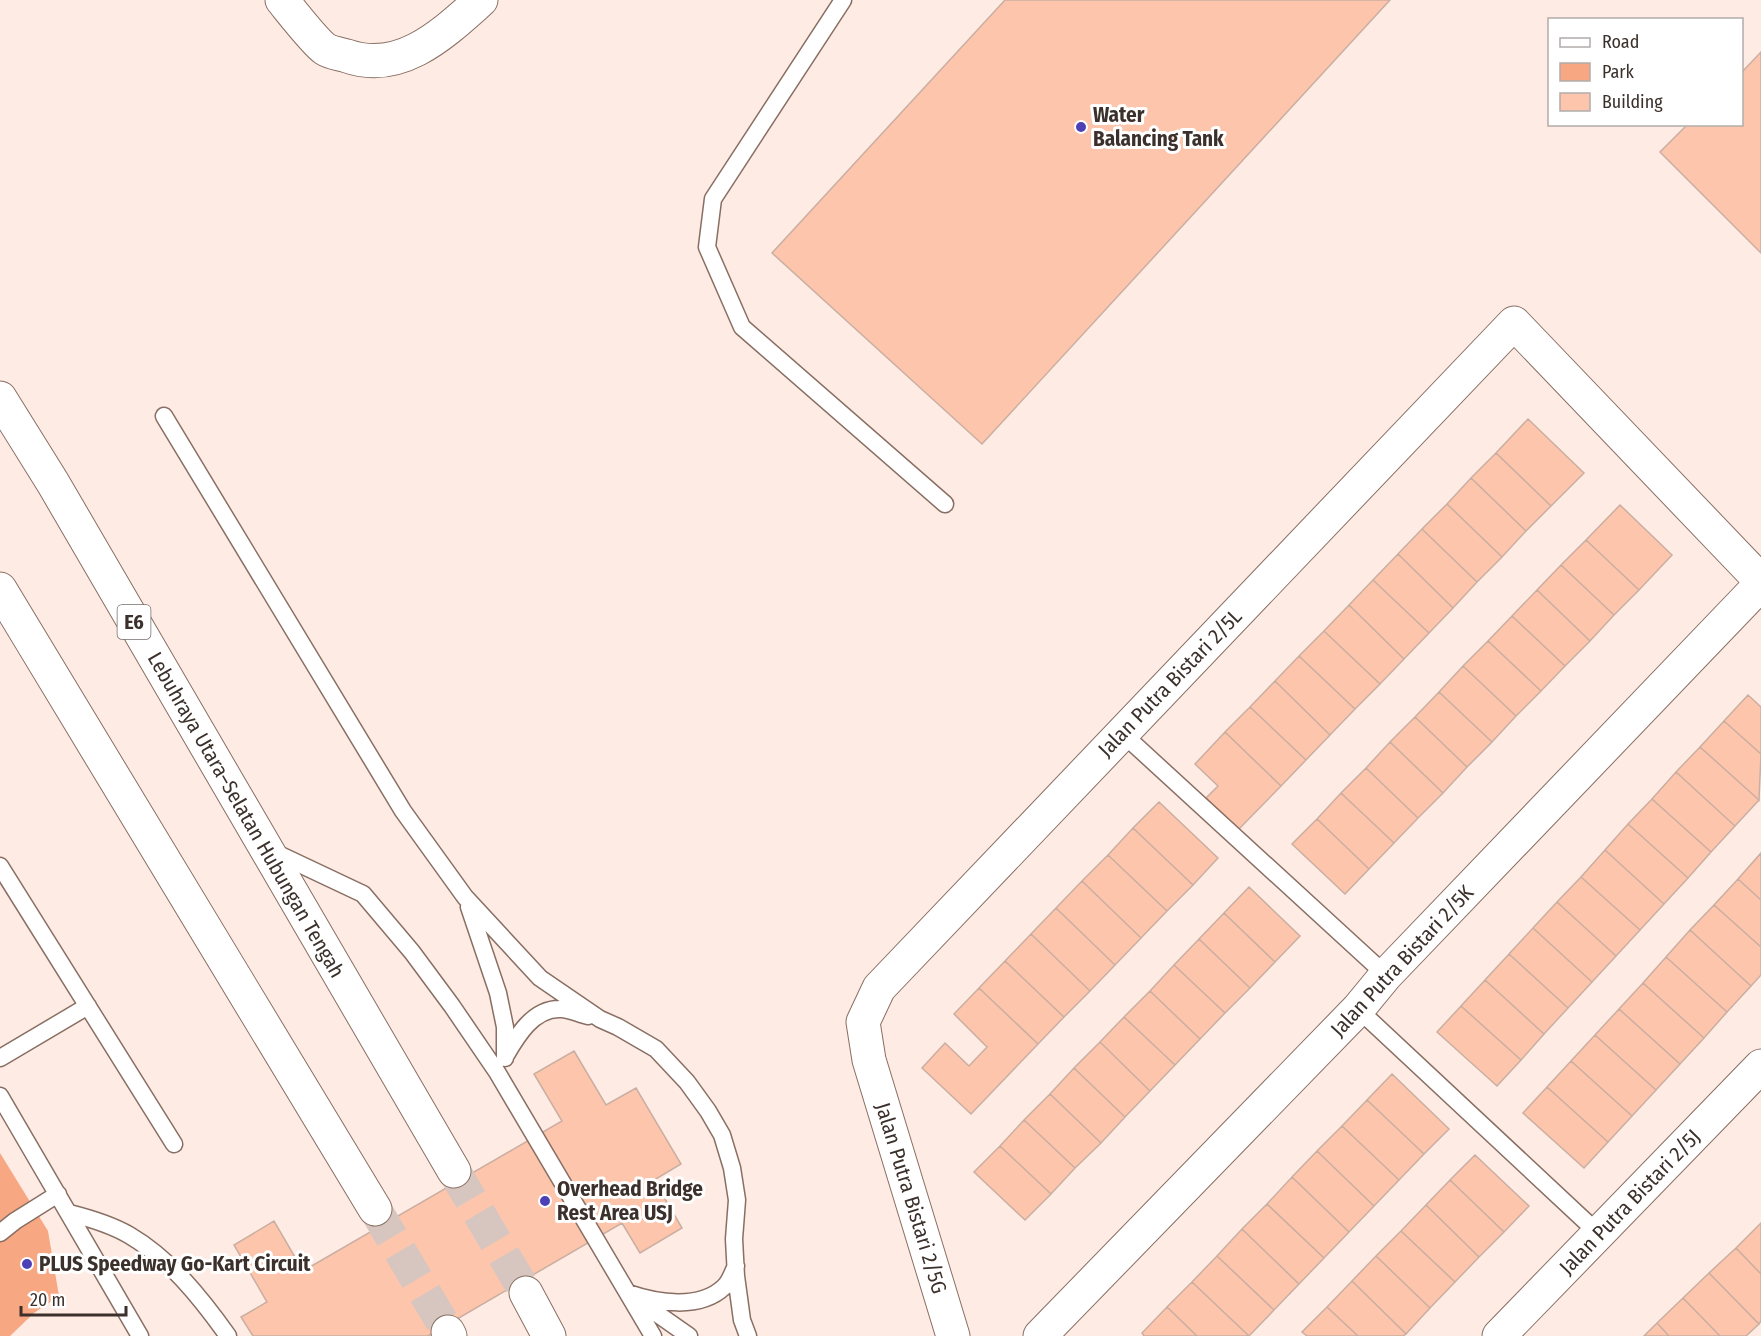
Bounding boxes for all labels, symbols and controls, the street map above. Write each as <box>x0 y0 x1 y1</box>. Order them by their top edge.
legend <box>1548 18 1743 126</box>
text: Road <box>1602 31 1639 53</box>
text: Park <box>1602 61 1635 83</box>
text: Building <box>1602 91 1663 113</box>
place label: Water Balancing Tank <box>1093 102 1224 152</box>
marker: Water Balancing Tank <box>1074 120 1088 134</box>
street label: Jalan Putra Bistari 2/5L <box>1093 603 1248 762</box>
road number: E6 <box>118 605 150 639</box>
street label: Lebuhraya Utara–Selatan Hubungan Tengah <box>142 648 350 982</box>
street label: Jalan Putra Bistari 2/5K <box>1325 879 1479 1042</box>
street label: Jalan Putra Bistari 2/5G <box>870 1099 952 1297</box>
street label: Jalan Putra Bistari 2/5J <box>1554 1124 1706 1280</box>
place label: Overhead Bridge Rest Area USJ <box>557 1176 703 1226</box>
marker: Overhead Bridge Rest Area USJ <box>538 1194 552 1208</box>
place label: PLUS Speedway Go-Kart Circuit <box>39 1251 311 1277</box>
marker: PLUS Speedway Go-Kart Circuit <box>20 1257 34 1271</box>
scale bar <box>21 1279 126 1317</box>
text: 20 m <box>30 1289 65 1311</box>

